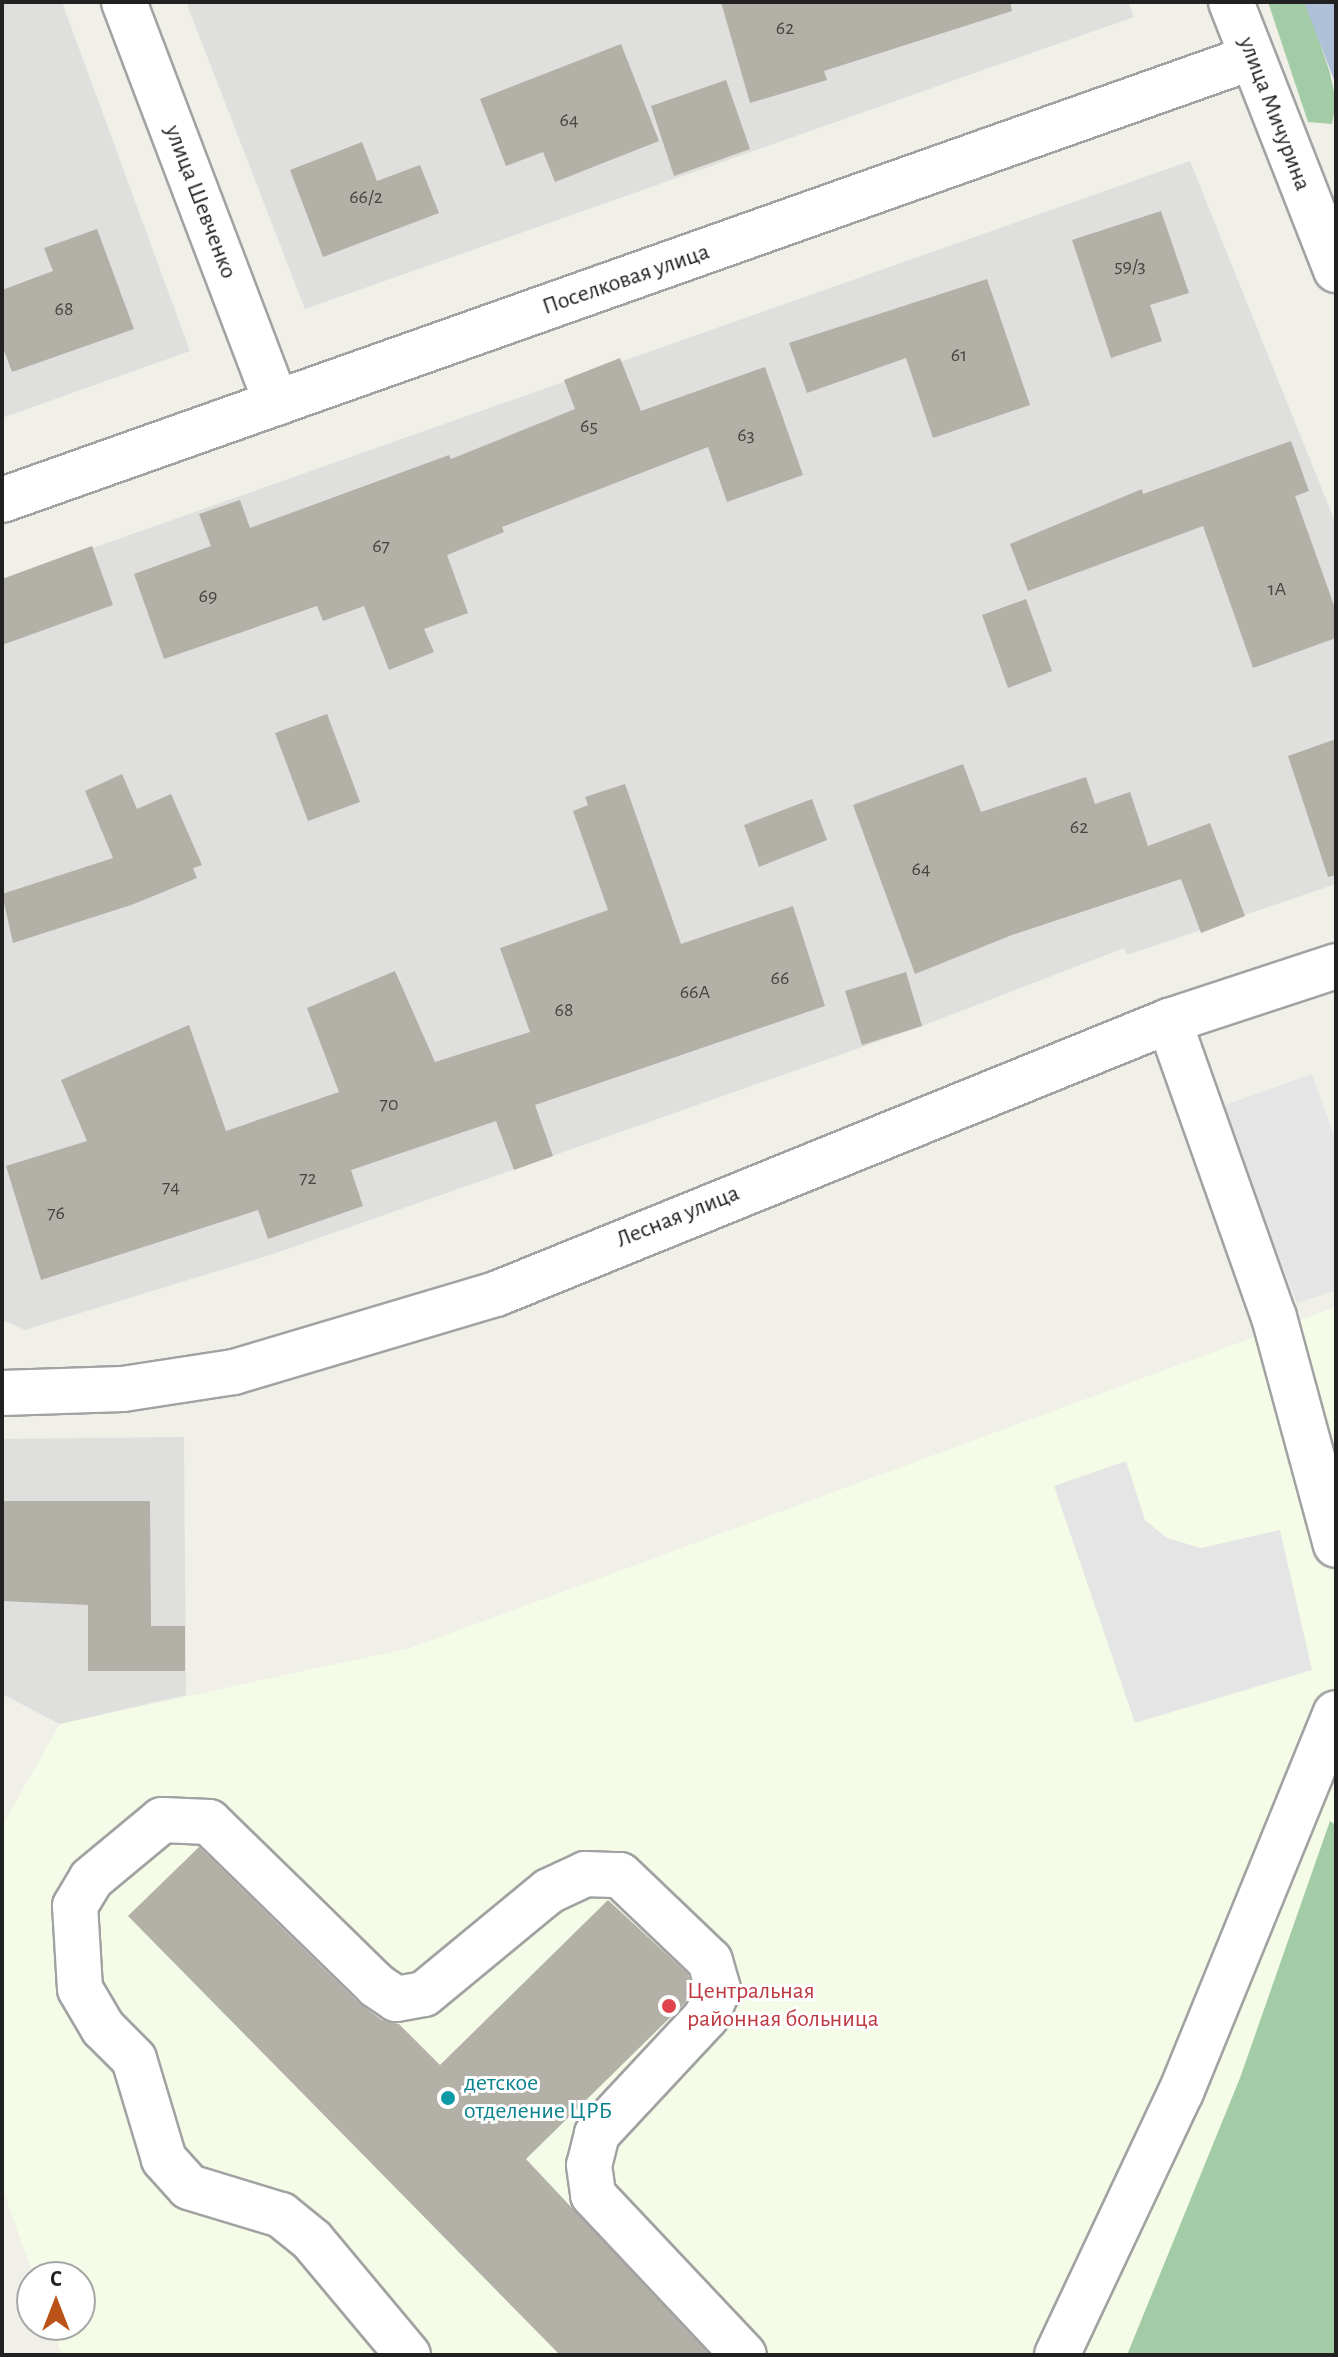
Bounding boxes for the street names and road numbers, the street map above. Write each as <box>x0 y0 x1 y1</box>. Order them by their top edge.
street label: улица Мичурина <box>1231 33 1317 195</box>
street label: улица Шевченко <box>158 121 242 283</box>
street label: Поселковая улица <box>539 238 713 322</box>
street label: Лесная улица <box>612 1179 744 1255</box>

